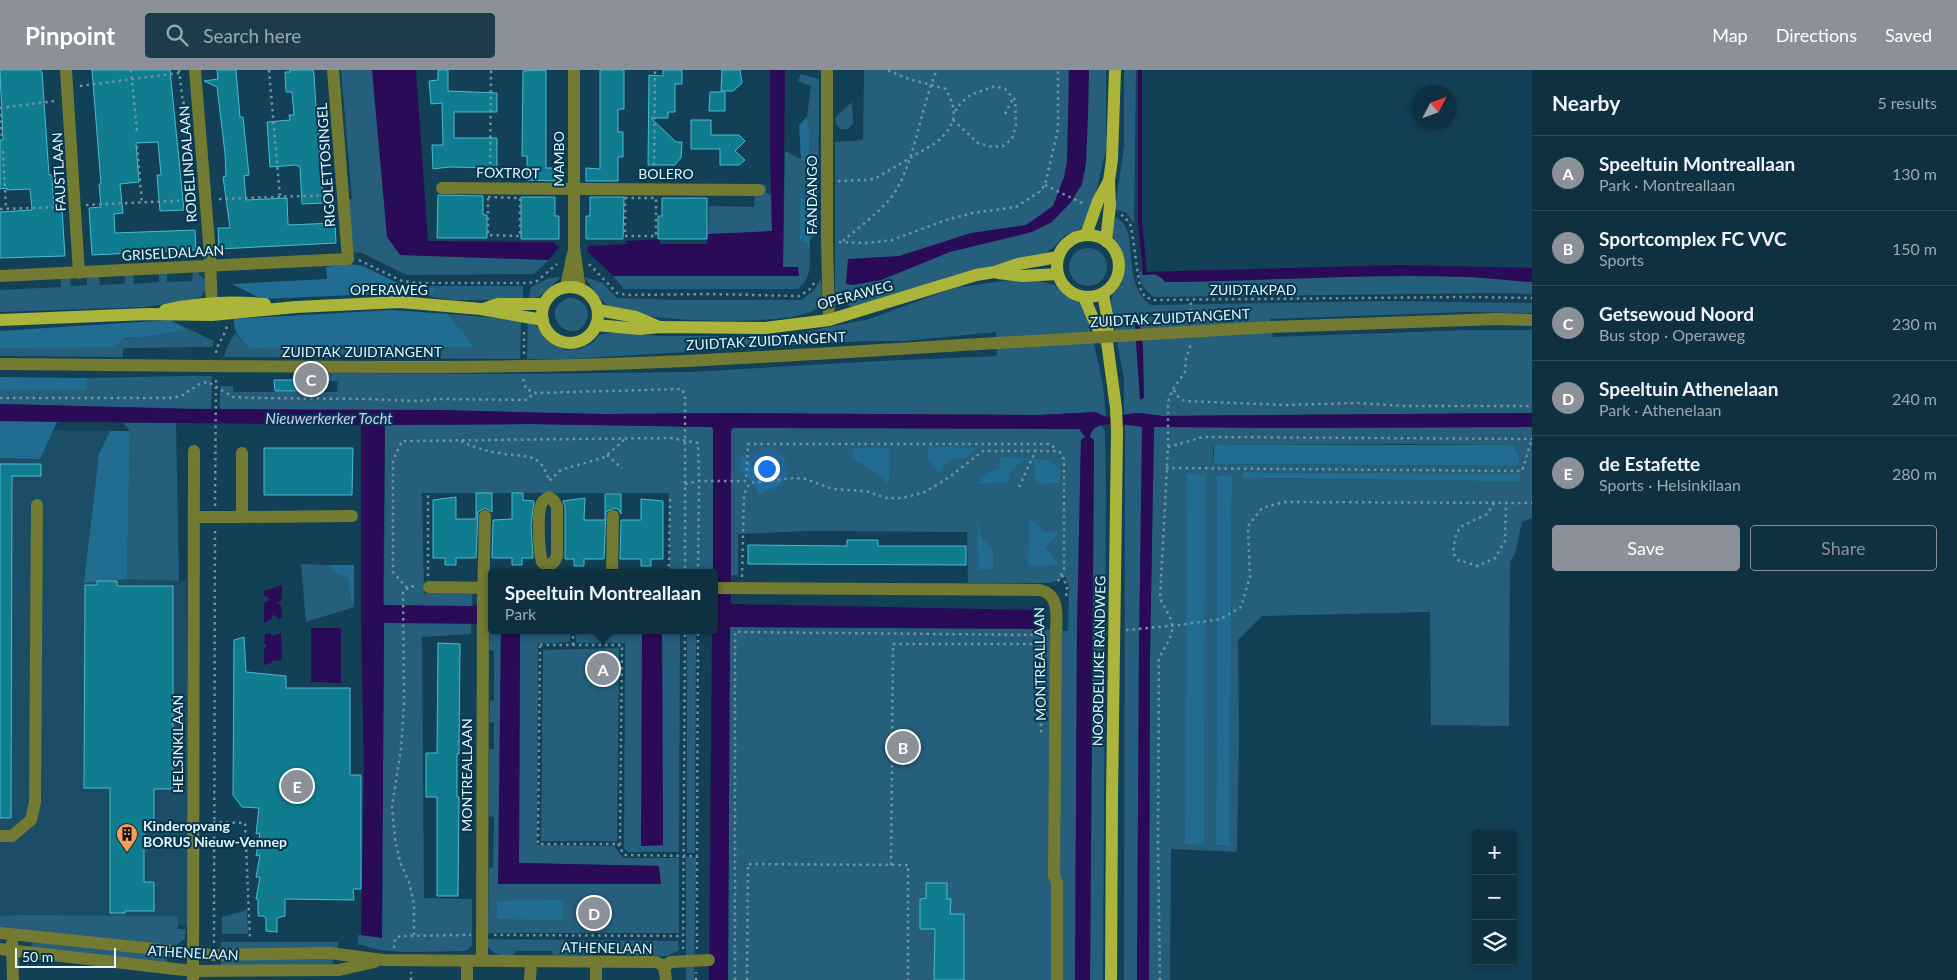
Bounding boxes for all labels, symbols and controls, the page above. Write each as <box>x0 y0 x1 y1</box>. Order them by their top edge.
search box <box>145 13 495 58</box>
text: Pinpoint <box>25 21 115 50</box>
icon: search <box>163 21 191 49</box>
text: Search here <box>203 24 301 47</box>
text: Map <box>1712 24 1748 46</box>
text: Directions <box>1776 24 1857 46</box>
text: Saved <box>1885 24 1932 46</box>
north arrow <box>1412 85 1457 130</box>
text: Nearby <box>1552 90 1620 115</box>
text: 5 results <box>1877 93 1937 112</box>
street label: RIGOLETTOSINGEL <box>313 102 338 228</box>
street label: RODELINDALAAN <box>175 105 200 223</box>
street label: MAMBO <box>550 131 567 187</box>
street label: FAUSTLAAN <box>48 132 69 212</box>
text: Speeltuin Montreallaan <box>1599 152 1795 175</box>
street label: FANDANGO <box>803 155 820 235</box>
street label: FOXTROT <box>476 163 541 182</box>
text: A <box>1562 164 1574 183</box>
text: 130 m <box>1892 164 1937 183</box>
street label: BOLERO <box>638 165 694 182</box>
text: Park · Montreallaan <box>1599 175 1735 194</box>
text: Sportcomplex FC VVC <box>1599 227 1787 250</box>
text: B <box>1563 239 1573 258</box>
text: 150 m <box>1892 239 1937 258</box>
street label: GRISELDALAAN <box>121 241 225 264</box>
text: Sports <box>1599 250 1644 269</box>
street label: OPERAWEG <box>815 276 895 313</box>
street label: OPERAWEG <box>350 281 428 298</box>
street label: ZUIDTAKPAD <box>1210 281 1296 298</box>
text: Getsewoud Noord <box>1599 302 1754 325</box>
street label: ZUIDTAK ZUIDTANGENT <box>1090 305 1251 330</box>
text: C <box>1563 314 1573 333</box>
text: 230 m <box>1892 314 1937 333</box>
text: Bus stop · Operaweg <box>1599 325 1745 344</box>
street label: ZUIDTAK ZUIDTANGENT <box>686 328 847 353</box>
street label: ZUIDTAK ZUIDTANGENT <box>282 343 443 360</box>
pin: C <box>295 360 327 398</box>
text: Speeltuin Athenelaan <box>1599 377 1778 400</box>
text: D <box>1562 389 1574 408</box>
text: 240 m <box>1892 389 1937 408</box>
text: Park · Athenelaan <box>1599 400 1722 419</box>
water label: Nieuwerkerker Tocht <box>265 409 393 427</box>
text: de Estafette <box>1599 452 1700 475</box>
your location <box>754 456 780 482</box>
text: E <box>1563 464 1573 483</box>
text: 280 m <box>1892 464 1937 483</box>
text: Sports · Helsinkilaan <box>1599 475 1741 494</box>
button: Save <box>1552 525 1740 571</box>
button: Share <box>1750 525 1937 571</box>
popup <box>488 569 718 634</box>
street label: NOORDELIJKE RANDWEG <box>1089 576 1108 746</box>
text: Speeltuin Montreallaan <box>505 581 701 604</box>
text: Park <box>505 604 536 623</box>
street label: MONTREALLAAN <box>1030 607 1049 721</box>
pin: A <box>587 650 619 688</box>
street label: HELSINKILAAN <box>169 695 186 793</box>
street label: MONTREALLAAN <box>458 718 475 832</box>
pin: B <box>887 728 919 766</box>
pin: E <box>281 767 313 805</box>
place label: Kinderopvang BORUS Nieuw-Vennep <box>143 817 287 850</box>
building icon: Kinderopvang BORUS Nieuw-Vennep <box>115 822 139 853</box>
map controls <box>1472 830 1517 965</box>
button: + <box>1472 830 1517 875</box>
button: − <box>1472 875 1517 920</box>
pin: D <box>578 894 610 932</box>
button: layers <box>1472 920 1517 965</box>
street label: ATHENELAAN <box>561 938 653 957</box>
street label: ATHENELAAN <box>147 942 239 963</box>
scale bar <box>15 945 116 968</box>
text: 50 m <box>22 948 53 965</box>

